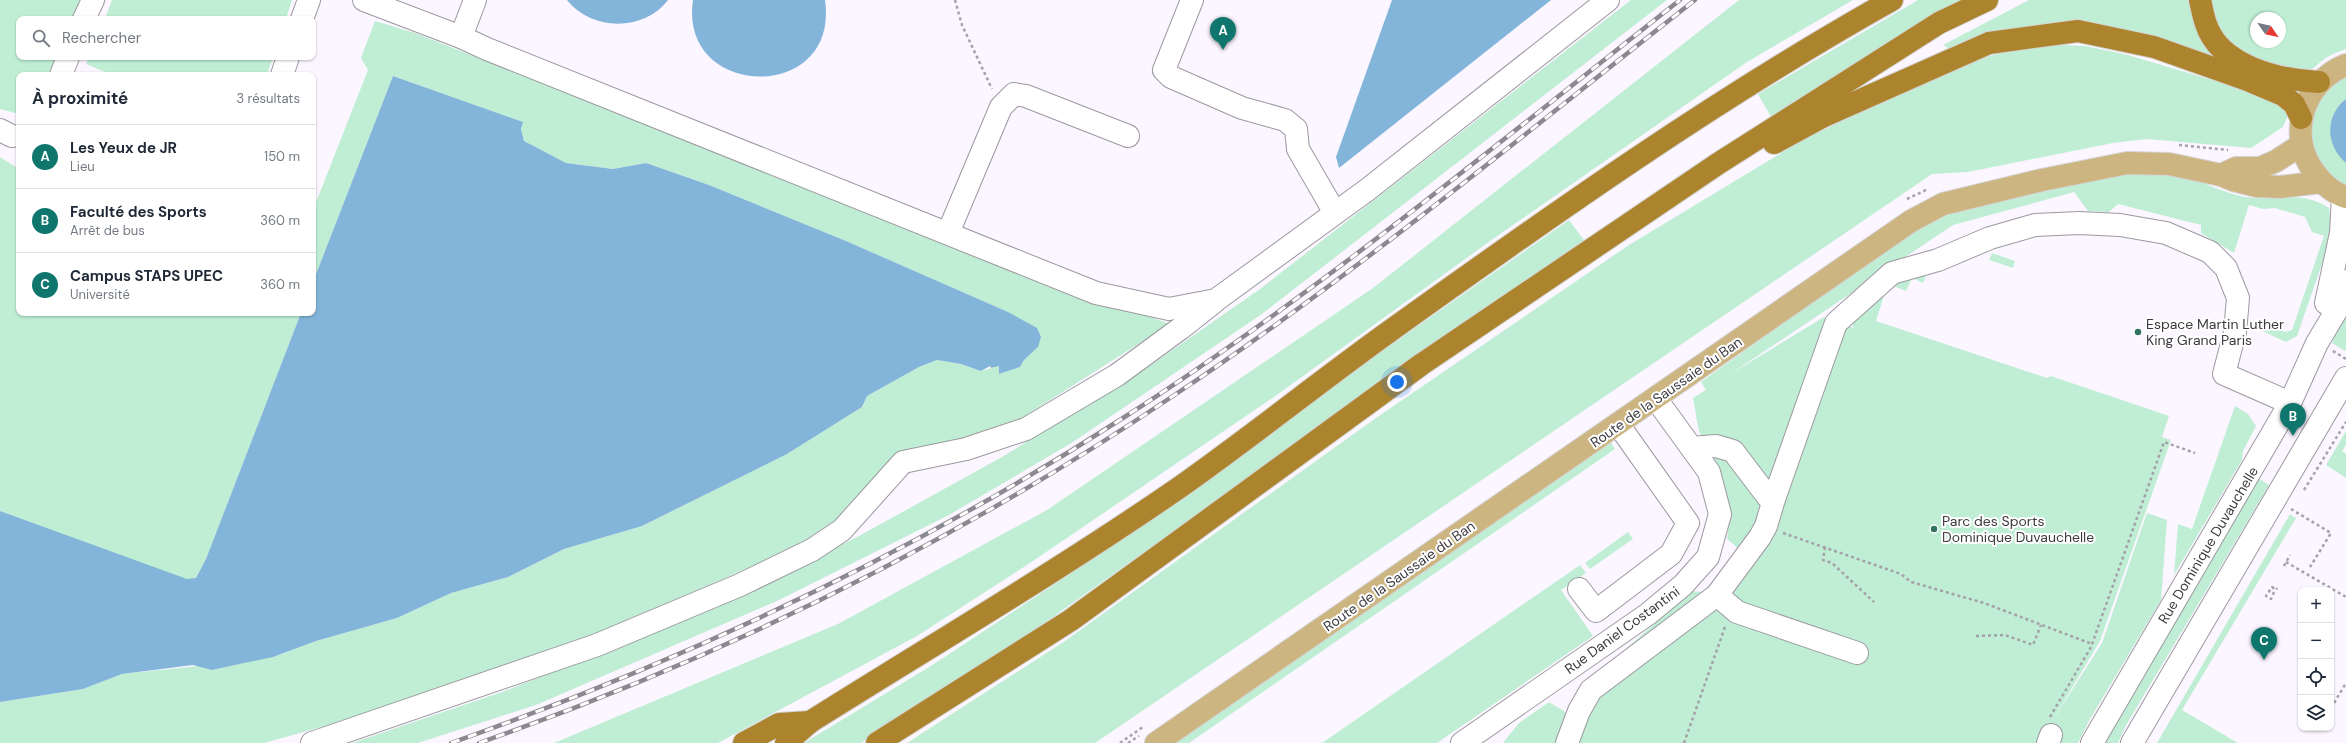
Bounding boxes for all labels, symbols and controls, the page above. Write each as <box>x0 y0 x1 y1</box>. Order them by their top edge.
north arrow <box>2250 12 2286 48</box>
search box <box>16 16 316 60</box>
pin: A <box>1210 17 1236 50</box>
icon: search <box>30 27 52 49</box>
text: Rechercher <box>62 28 141 48</box>
text: À proximité <box>32 87 128 109</box>
text: 3 résultats <box>236 90 300 107</box>
text: Les Yeux de JR <box>70 138 177 158</box>
text: A <box>40 148 50 165</box>
text: 150 m <box>264 148 300 165</box>
text: Lieu <box>70 158 95 175</box>
text: Faculté des Sports <box>70 202 207 222</box>
text: B <box>41 212 49 229</box>
text: 360 m <box>260 212 300 229</box>
text: Arrêt de bus <box>70 222 145 239</box>
text: Campus STAPS UPEC <box>70 266 223 286</box>
text: C <box>40 276 50 293</box>
text: 360 m <box>260 276 300 293</box>
text: Université <box>70 286 130 303</box>
place label: Espace Martin Luther King Grand Paris <box>2146 315 2284 349</box>
marker: Espace Martin Luther King Grand Paris <box>2133 327 2143 337</box>
street label: Route de la Saussaie du Ban <box>1587 333 1745 451</box>
your location <box>1387 372 1407 392</box>
pin: B <box>2280 403 2306 436</box>
street label: Rue Dominique Duvauchelle <box>2154 463 2262 627</box>
place label: Parc des Sports Dominique Duvauchelle <box>1942 512 2094 546</box>
street label: Route de la Saussaie du Ban <box>1320 517 1478 635</box>
marker: Parc des Sports Dominique Duvauchelle <box>1929 524 1939 534</box>
street label: Rue Daniel Costantini <box>1561 582 1683 678</box>
map controls <box>2298 587 2334 731</box>
button: + <box>2298 587 2334 623</box>
button: − <box>2298 623 2334 659</box>
pin: C <box>2251 627 2277 660</box>
button: locate <box>2298 659 2334 695</box>
button: layers <box>2298 695 2334 731</box>

